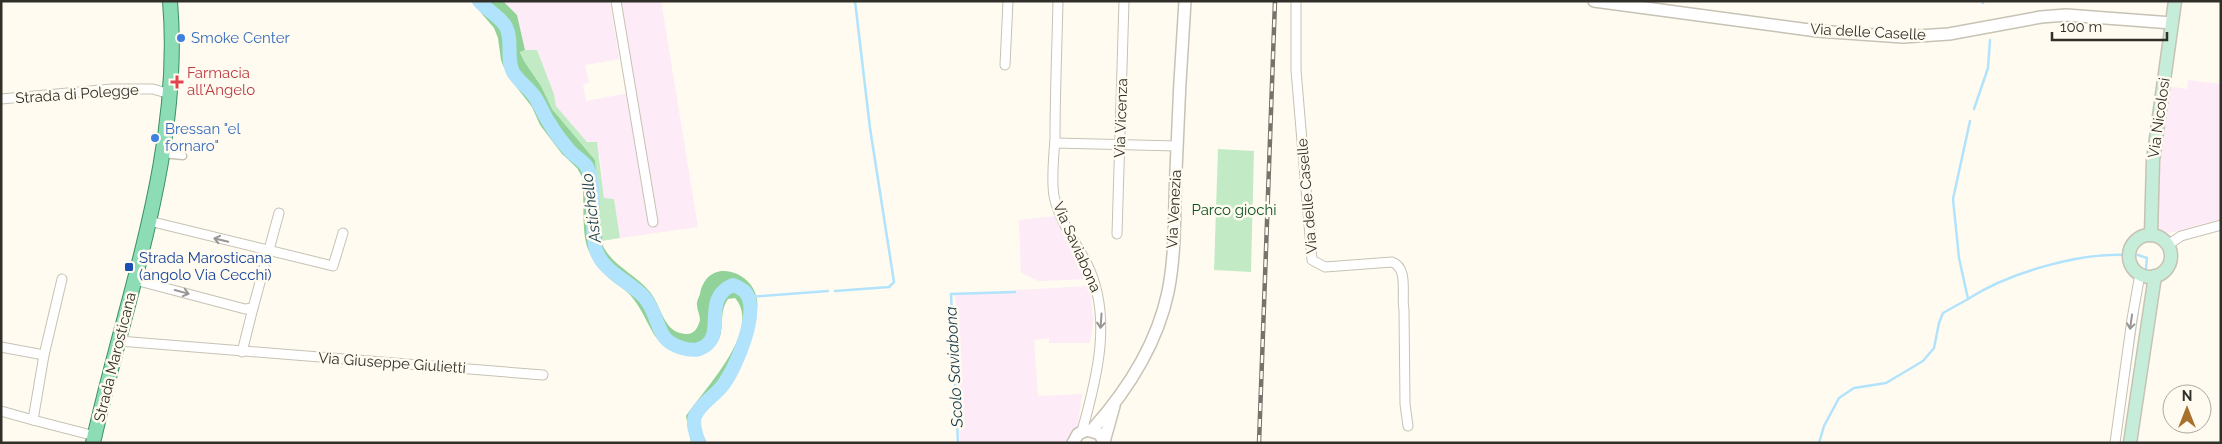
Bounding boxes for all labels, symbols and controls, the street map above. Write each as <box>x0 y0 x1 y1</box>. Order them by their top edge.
scale bar <box>2052 10 2167 42</box>
text: 100 m <box>2060 18 2102 36</box>
street label: Via delle Caselle <box>1810 20 1927 44</box>
place label: Smoke Center <box>191 29 290 47</box>
marker: Smoke Center <box>175 32 187 44</box>
place label: Farmacia all'Angelo <box>187 64 255 99</box>
marker: Farmacia all'Angelo <box>171 76 183 88</box>
street label: Via Nicolosi <box>2144 77 2174 159</box>
street label: Via Vicenza <box>1111 78 1131 158</box>
street label: Strada di Polegge <box>15 81 139 107</box>
place label: Bressan "el fornaro" <box>165 120 241 155</box>
marker: Bressan "el fornaro" <box>149 132 161 144</box>
street label: Via delle Caselle <box>1293 137 1321 255</box>
street label: Via Venezia <box>1163 169 1185 249</box>
water label: Astichello <box>577 172 605 245</box>
street label: Via Saviabona <box>1049 199 1105 295</box>
park label: Parco giochi <box>1191 201 1277 219</box>
one-way arrow <box>214 235 230 244</box>
place label: Strada Marosticana (angolo Via Cecchi) <box>139 249 272 284</box>
marker: Strada Marosticana (angolo Via Cecchi) <box>123 261 135 273</box>
one-way arrow <box>173 288 189 298</box>
street label: Strada Marosticana <box>90 290 140 424</box>
water label: Scolo Saviabona <box>941 306 967 429</box>
one-way arrow <box>1096 313 1105 329</box>
one-way arrow <box>2126 314 2136 330</box>
street label: Via Giuseppe Giulietti <box>318 349 466 377</box>
north arrow <box>2162 384 2212 434</box>
text: N <box>2182 388 2192 404</box>

